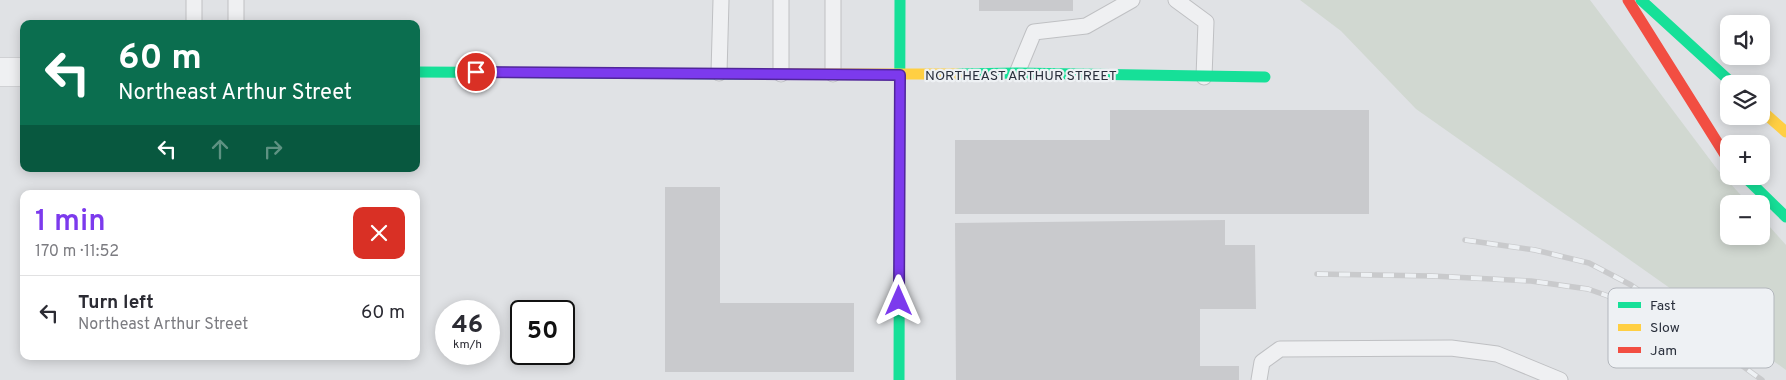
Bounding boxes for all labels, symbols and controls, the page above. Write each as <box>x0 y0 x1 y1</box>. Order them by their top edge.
map controls <box>1720 15 1770 245</box>
button: sound <box>1720 15 1770 65</box>
text: 60 m <box>118 37 202 81</box>
icon: left <box>35 40 100 105</box>
pin <box>455 51 497 93</box>
icon: arrive <box>462 58 490 86</box>
street label: NORTHEAST ARTHUR STREET <box>925 68 1117 85</box>
button: layers <box>1720 75 1770 125</box>
text: Northeast Arthur Street <box>118 80 352 107</box>
icon: left <box>153 135 181 163</box>
icon: ahead <box>206 135 234 163</box>
icon: right <box>259 135 287 163</box>
button: + <box>1720 135 1770 185</box>
button: − <box>1720 195 1770 245</box>
text: 1 min <box>35 204 106 241</box>
button: close <box>353 207 405 259</box>
text: 170 m · 11:52 <box>35 242 119 262</box>
position arrow <box>872 274 924 326</box>
legend <box>1608 288 1774 368</box>
text: Turn left <box>78 291 154 315</box>
text: Fast <box>1650 298 1676 315</box>
icon: left <box>35 299 63 327</box>
speed limit sign: 50 <box>510 300 575 365</box>
text: 60 m <box>361 301 405 325</box>
text: 46 <box>452 310 483 342</box>
text: Northeast Arthur Street <box>78 315 248 335</box>
text: Slow <box>1650 320 1680 337</box>
text: km/h <box>453 337 482 353</box>
text: Jam <box>1650 343 1677 360</box>

